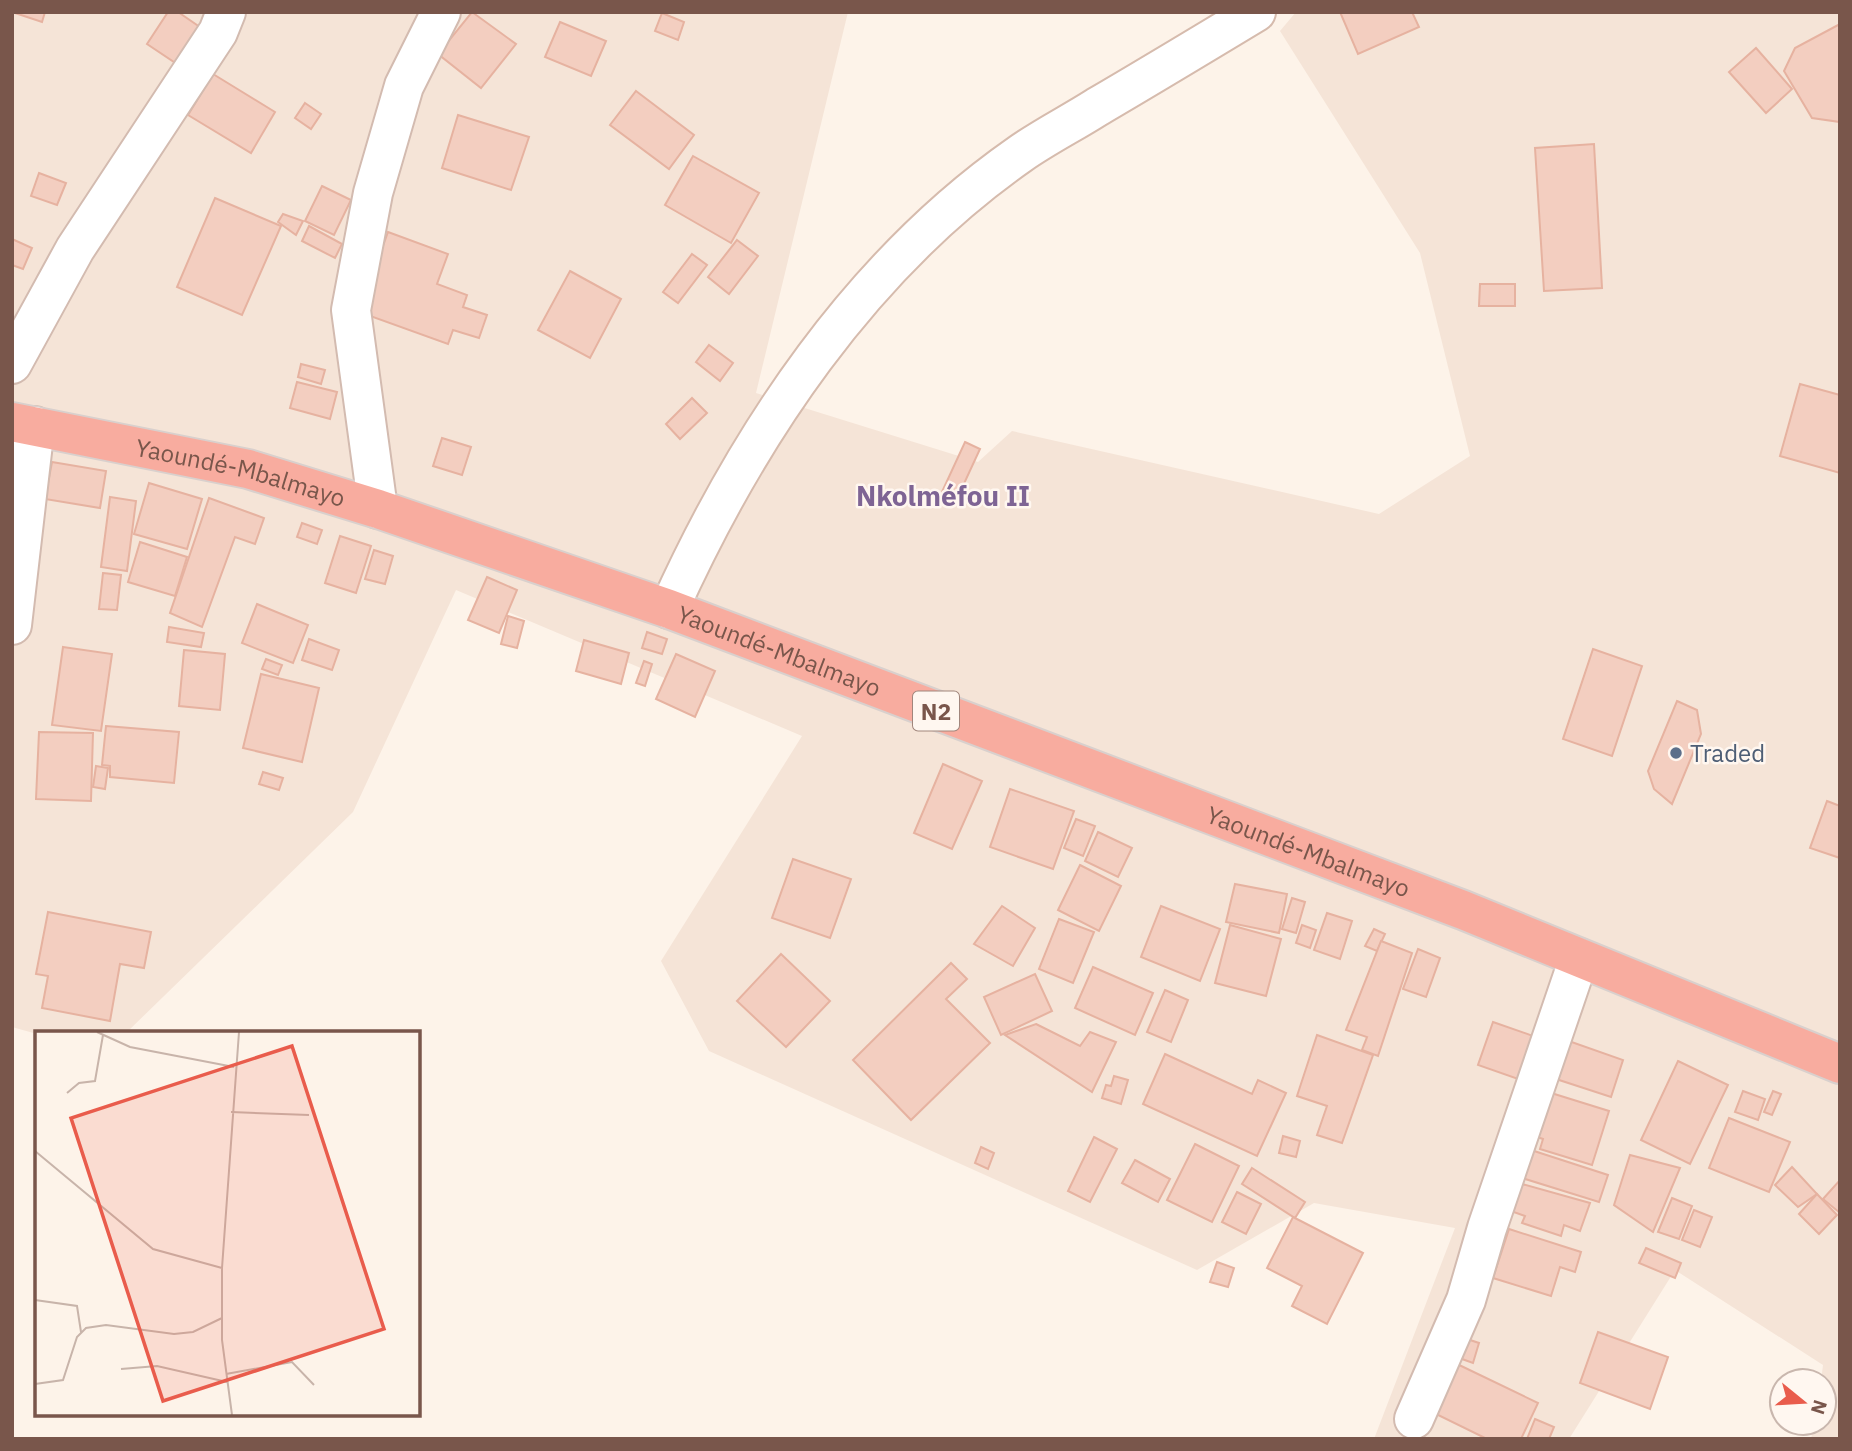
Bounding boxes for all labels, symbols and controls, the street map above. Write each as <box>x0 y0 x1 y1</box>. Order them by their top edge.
street label: Yaoundé-Mbalmayo <box>133 431 349 514</box>
district label: Nkolméfou II <box>856 477 1030 514</box>
street label: Yaoundé-Mbalmayo <box>673 598 885 704</box>
road number: N2 <box>913 692 959 730</box>
place label: Traded <box>1690 737 1765 769</box>
marker: Traded <box>1668 745 1684 761</box>
street label: Yaoundé-Mbalmayo <box>1202 798 1415 904</box>
inset map <box>35 1031 420 1416</box>
north arrow <box>1768 1367 1838 1437</box>
text: N <box>1806 1397 1833 1418</box>

